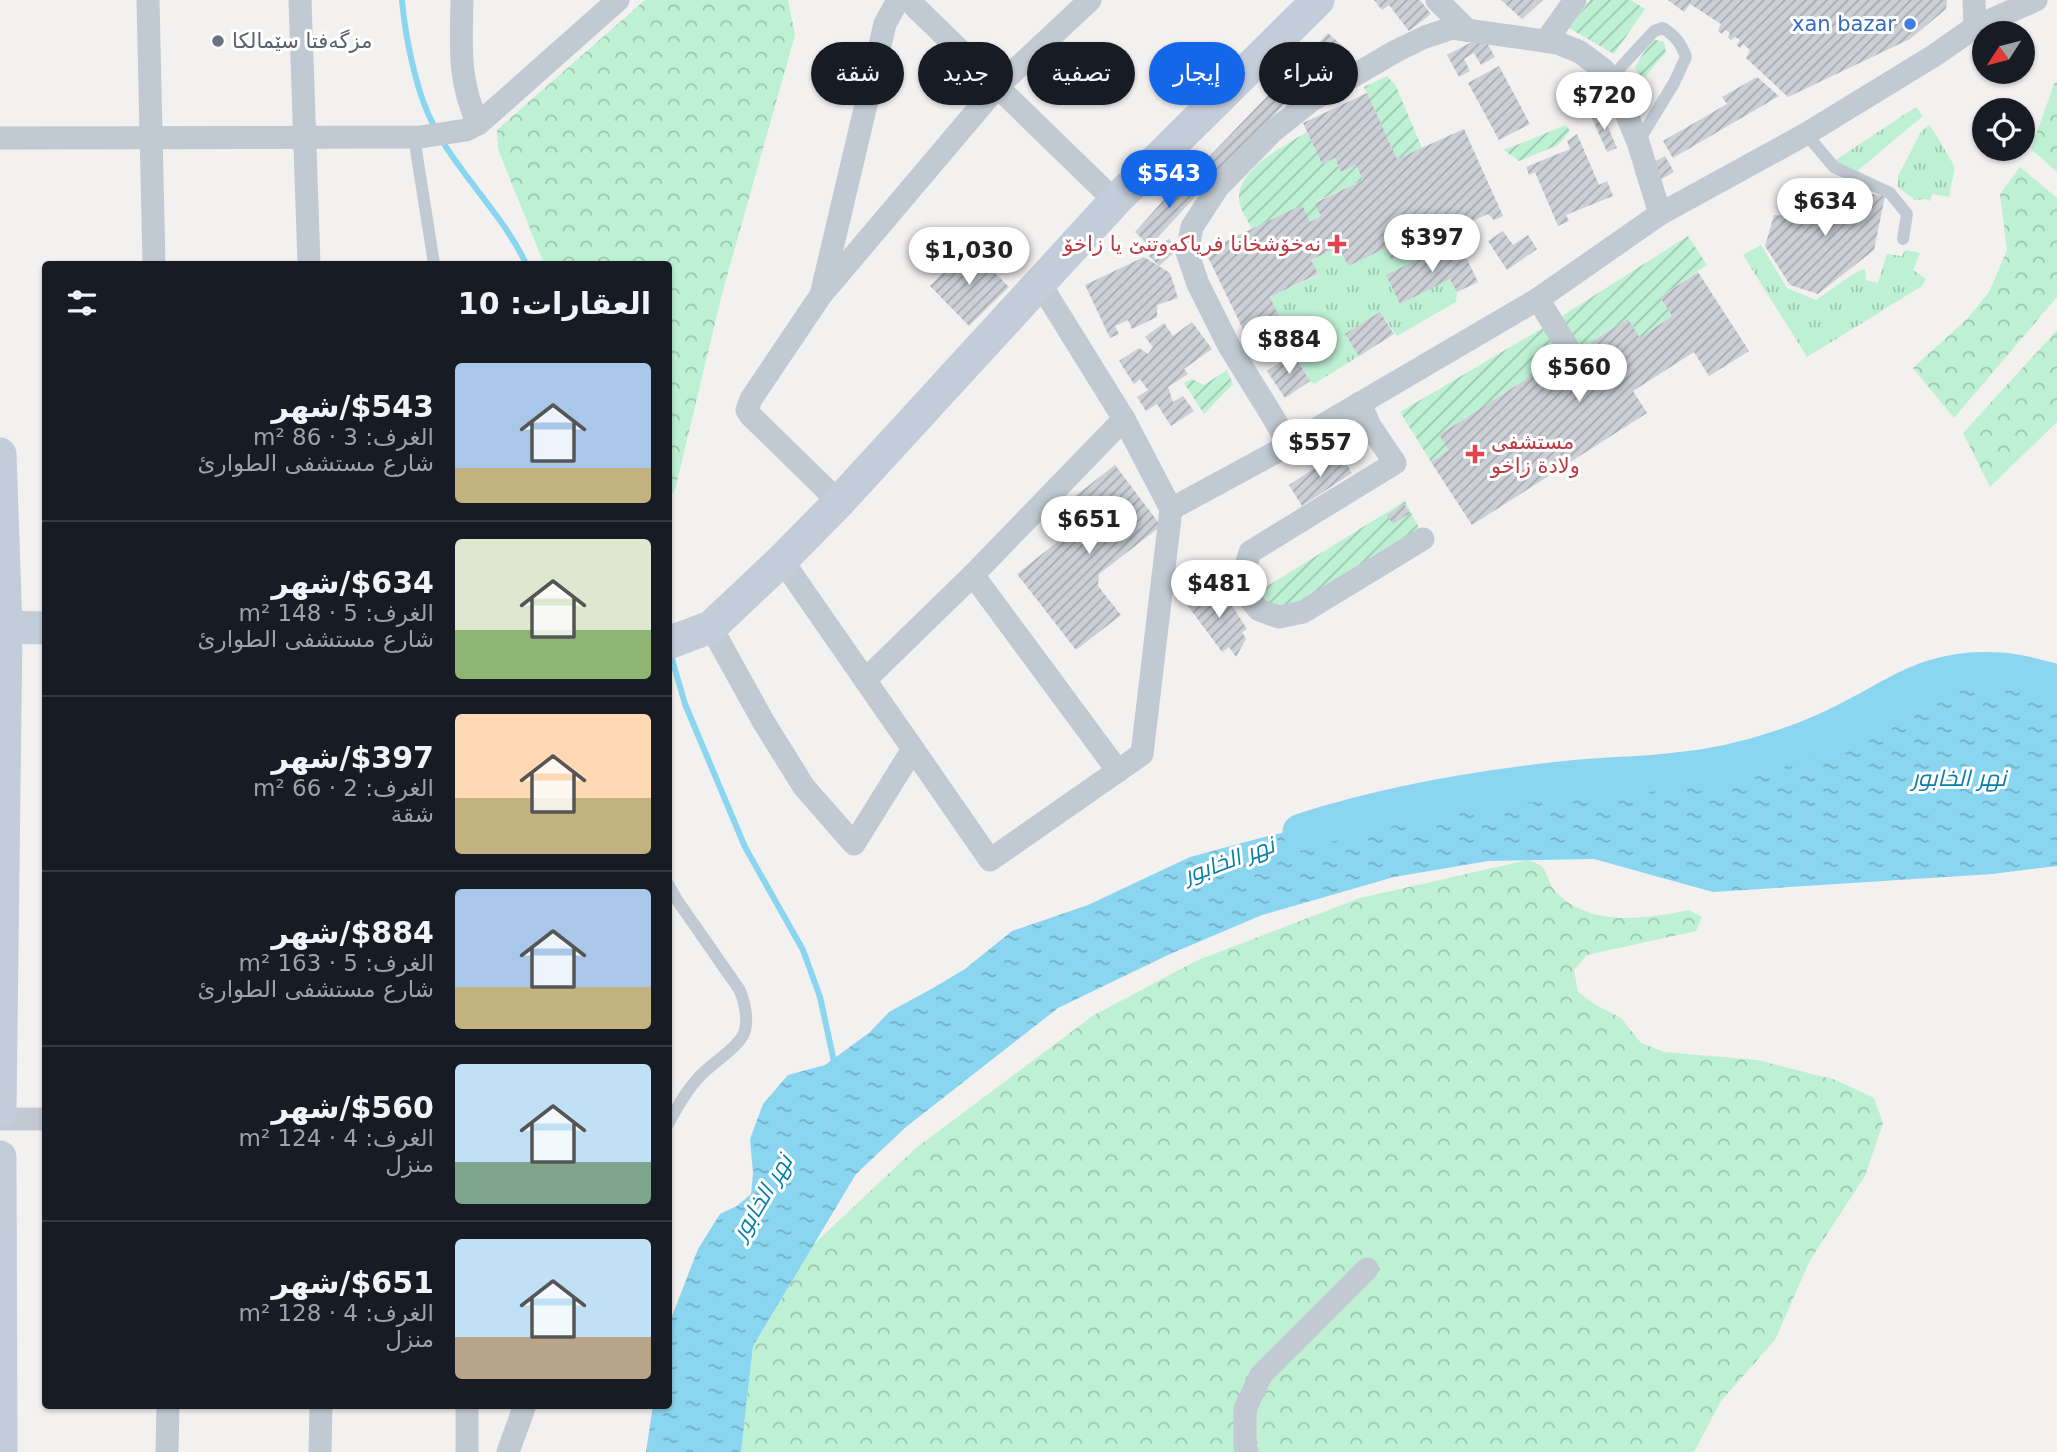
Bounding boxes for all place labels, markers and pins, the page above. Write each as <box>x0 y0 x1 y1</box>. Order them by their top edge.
place label: xan bazar <box>1792 12 1896 36</box>
marker: xan bazar <box>1902 16 1918 32</box>
place label: مزگەفتا سێمالکا <box>232 29 372 53</box>
marker: مزگەفتا سێمالکا <box>210 33 226 49</box>
pin: $720 <box>1563 72 1645 132</box>
pin: $543 <box>1128 150 1210 210</box>
pin: $634 <box>1784 178 1866 238</box>
pin: $397 <box>1391 215 1473 274</box>
pin: $1,030 <box>912 228 1026 287</box>
place label: نه‌خۆشخانا فرياكه‌وتنێ يا زاخۆ <box>1062 232 1321 256</box>
marker: نه‌خۆشخانا فرياكه‌وتنێ يا زاخۆ <box>1327 234 1347 254</box>
pin: $884 <box>1248 316 1330 376</box>
pin: $560 <box>1538 344 1620 404</box>
pin: $557 <box>1279 420 1361 479</box>
place label: مستشفى ولادة زاخو <box>1490 430 1580 478</box>
marker: مستشفى ولادة زاخو <box>1465 444 1485 464</box>
pin: $651 <box>1048 496 1130 556</box>
pin: $481 <box>1178 560 1260 620</box>

